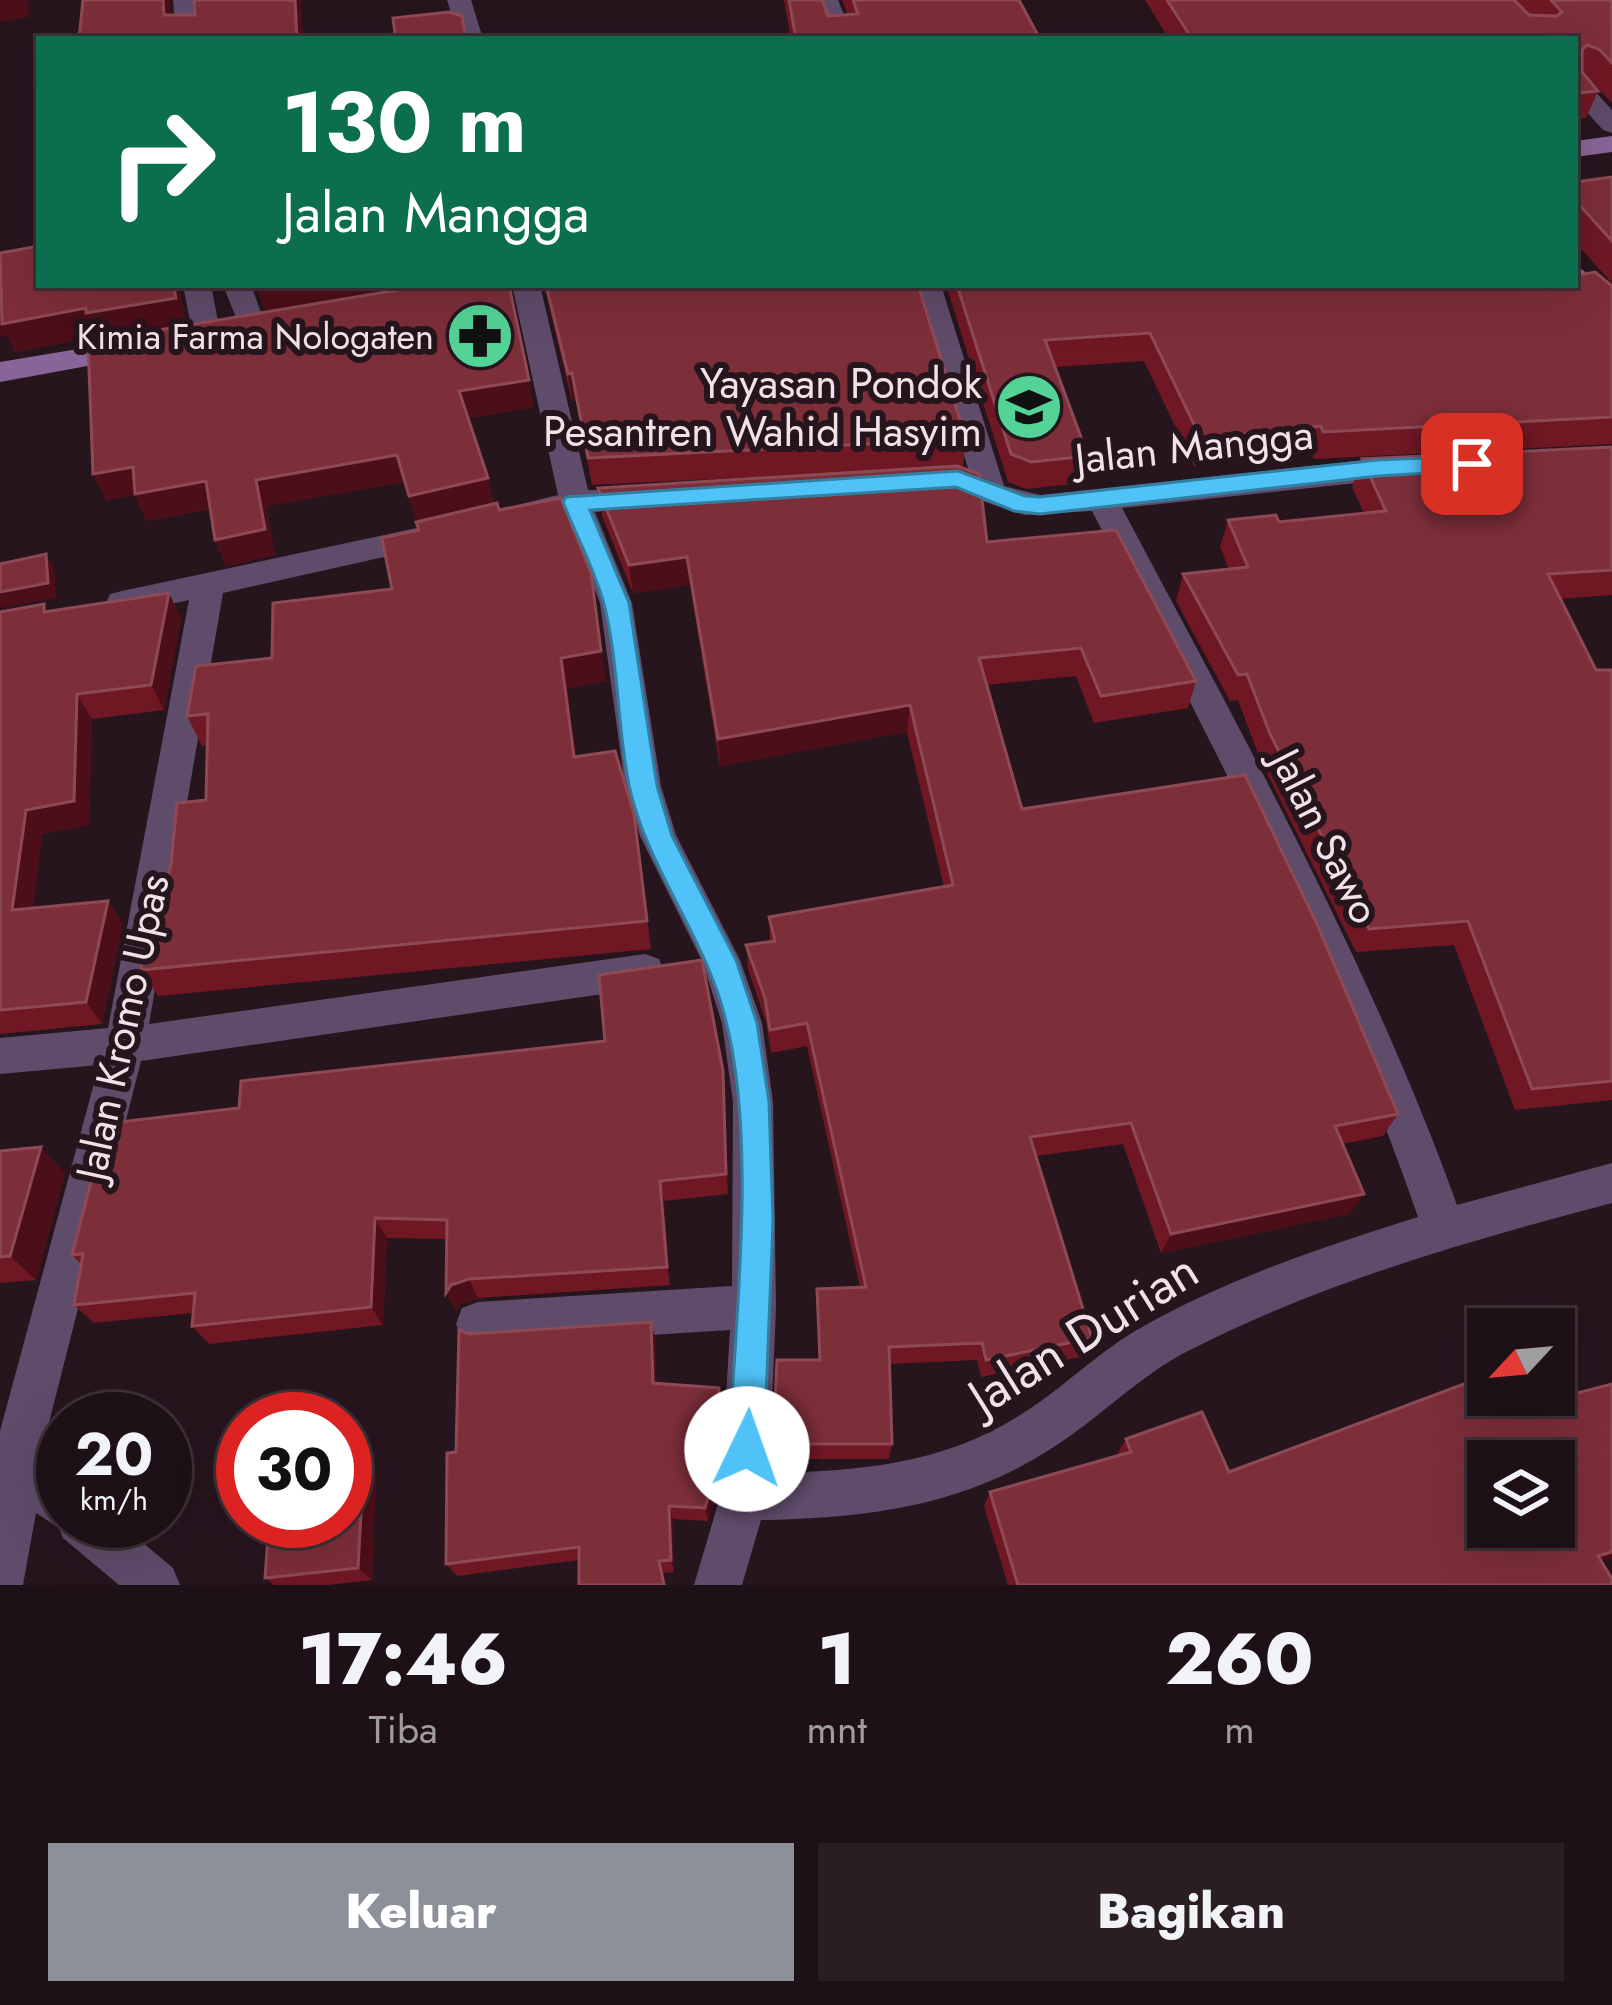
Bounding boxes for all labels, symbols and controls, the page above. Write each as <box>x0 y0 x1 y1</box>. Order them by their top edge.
text: 130 m <box>282 62 527 184</box>
icon: right <box>84 84 240 240</box>
text: Jalan Mangga <box>282 174 589 252</box>
pharmacy icon: Kimia Farma Nologaten <box>445 301 515 371</box>
place label: Kimia Farma Nologaten <box>77 310 434 362</box>
place label: Yayasan Pondok Pesantren Wahid Hasyim <box>543 353 983 462</box>
school or university icon: Yayasan Pondok Pesantren Wahid Hasyim <box>994 372 1064 442</box>
street label: Jalan Mangga <box>1067 404 1316 490</box>
pin <box>1421 413 1523 515</box>
icon: arrive <box>1439 431 1505 497</box>
street label: Jalan Sawo <box>1253 734 1396 934</box>
street label: Jalan Kromo Upas <box>59 869 185 1190</box>
street label: Jalan Durian <box>949 1233 1212 1436</box>
north arrow <box>1467 1308 1575 1416</box>
map controls <box>1467 1308 1575 1548</box>
position arrow <box>684 1386 810 1512</box>
speed limit sign: 30 <box>216 1392 372 1548</box>
text: 20 <box>74 1411 154 1498</box>
button: layers <box>1467 1440 1575 1548</box>
text: km/h <box>80 1478 148 1521</box>
text: 17:46 <box>298 1607 508 1711</box>
text: 1 <box>818 1607 856 1711</box>
text: 260 <box>1165 1607 1314 1711</box>
text: Tiba <box>369 1701 438 1758</box>
text: mnt <box>807 1701 867 1758</box>
text: m <box>1224 1701 1255 1758</box>
button: Keluar <box>48 1843 794 1981</box>
button: Bagikan <box>818 1843 1564 1981</box>

